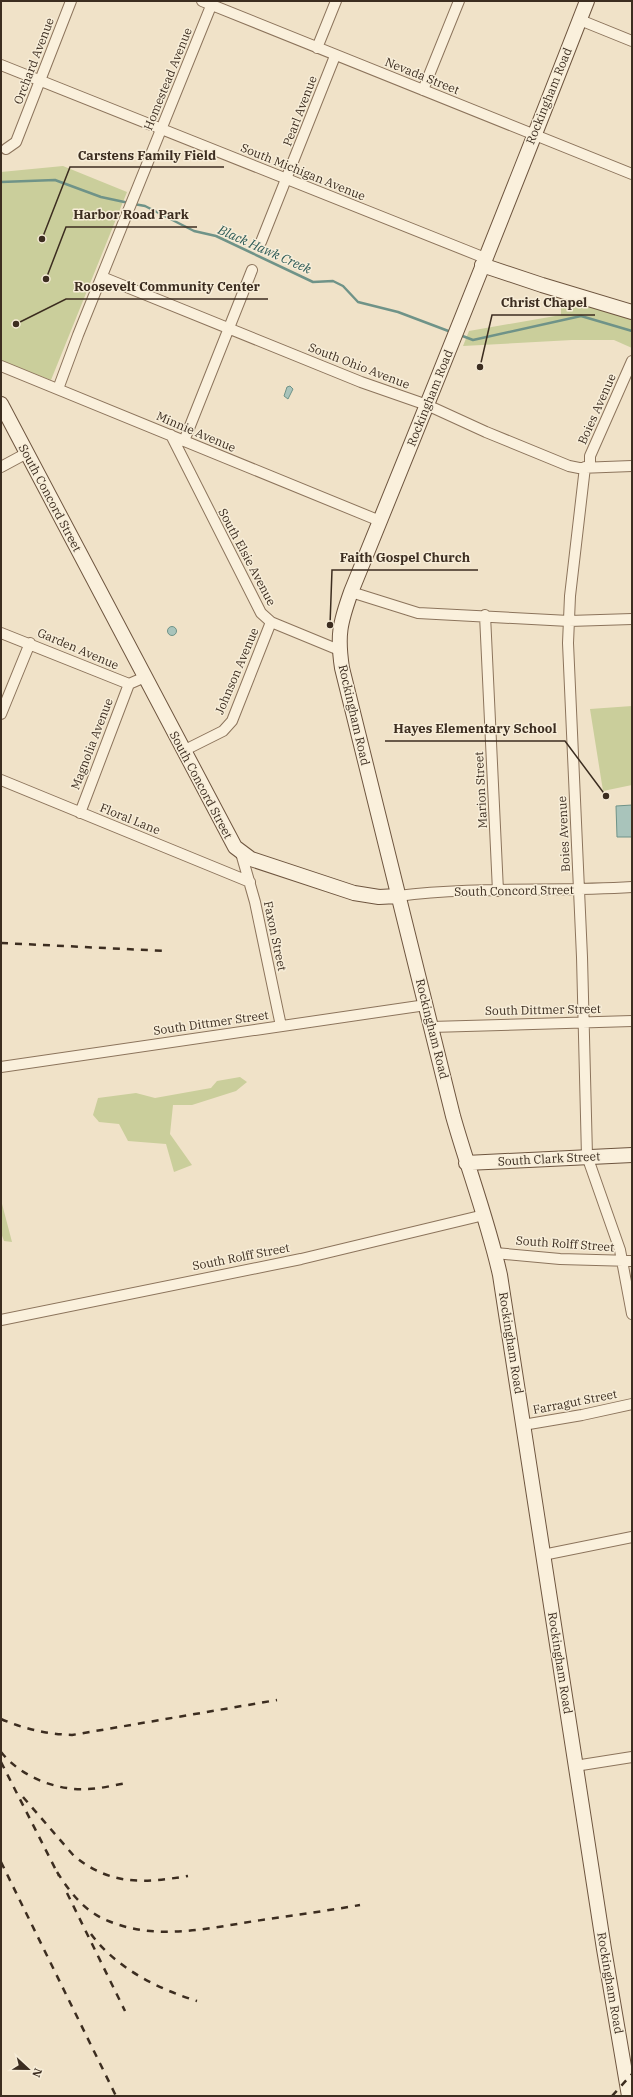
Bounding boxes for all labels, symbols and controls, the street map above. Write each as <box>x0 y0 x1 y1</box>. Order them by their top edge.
street label: Orchard Avenue <box>10 15 57 106</box>
street label: Homestead Avenue <box>140 25 195 132</box>
street label: Rockingham Road <box>522 45 575 146</box>
street label: Nevada Street <box>383 54 462 97</box>
street label: Pearl Avenue <box>279 73 320 148</box>
street label: South Michigan Avenue <box>239 140 368 203</box>
callout: Carstens Family Field <box>70 142 224 167</box>
text: Carstens Family Field <box>78 147 216 164</box>
callout: Harbor Road Park <box>66 202 197 227</box>
text: Harbor Road Park <box>73 206 190 223</box>
water label: Black Hawk Creek <box>214 221 314 278</box>
callout: Roosevelt Community Center <box>66 274 268 299</box>
text: Roosevelt Community Center <box>74 278 261 295</box>
callout: Christ Chapel <box>492 290 595 315</box>
text: Christ Chapel <box>501 294 587 311</box>
street label: South Ohio Avenue <box>306 339 412 392</box>
street label: Rockingham Road <box>403 347 456 448</box>
street label: Boies Avenue <box>574 371 619 446</box>
street label: Minnie Avenue <box>154 408 238 455</box>
street label: South Concord Street <box>16 441 85 554</box>
street label: South Elsie Avenue <box>215 506 279 608</box>
callout: Faith Gospel Church <box>332 545 478 570</box>
text: Faith Gospel Church <box>340 549 471 566</box>
street label: Garden Avenue <box>35 625 121 672</box>
street label: Johnson Avenue <box>212 625 262 716</box>
street label: Rockingham Road <box>336 663 373 767</box>
street label: Magnolia Avenue <box>67 696 116 792</box>
callout: Hayes Elementary School <box>385 716 565 741</box>
text: Hayes Elementary School <box>393 720 557 737</box>
street label: South Concord Street <box>167 728 236 841</box>
street label: Marion Street <box>471 751 490 829</box>
street label: Boies Avenue <box>554 796 573 872</box>
street label: Floral Lane <box>98 800 163 837</box>
street label: South Concord Street <box>454 882 574 899</box>
street label: Faxon Street <box>261 900 290 972</box>
street label: Rockingham Road <box>413 977 452 1081</box>
street label: South Dittmer Street <box>485 1001 601 1018</box>
street label: South Dittmer Street <box>152 1007 269 1038</box>
street label: South Clark Street <box>497 1148 601 1169</box>
street label: South Rolff Street <box>515 1233 615 1254</box>
street label: South Rolff Street <box>191 1240 291 1273</box>
street label: Rockingham Road <box>496 1291 527 1395</box>
street label: Farragut Street <box>532 1386 618 1417</box>
street label: Rockingham Road <box>545 1611 576 1715</box>
street label: Rockingham Road <box>594 1931 627 2035</box>
north arrow <box>8 2049 48 2089</box>
text: N <box>29 2066 45 2080</box>

